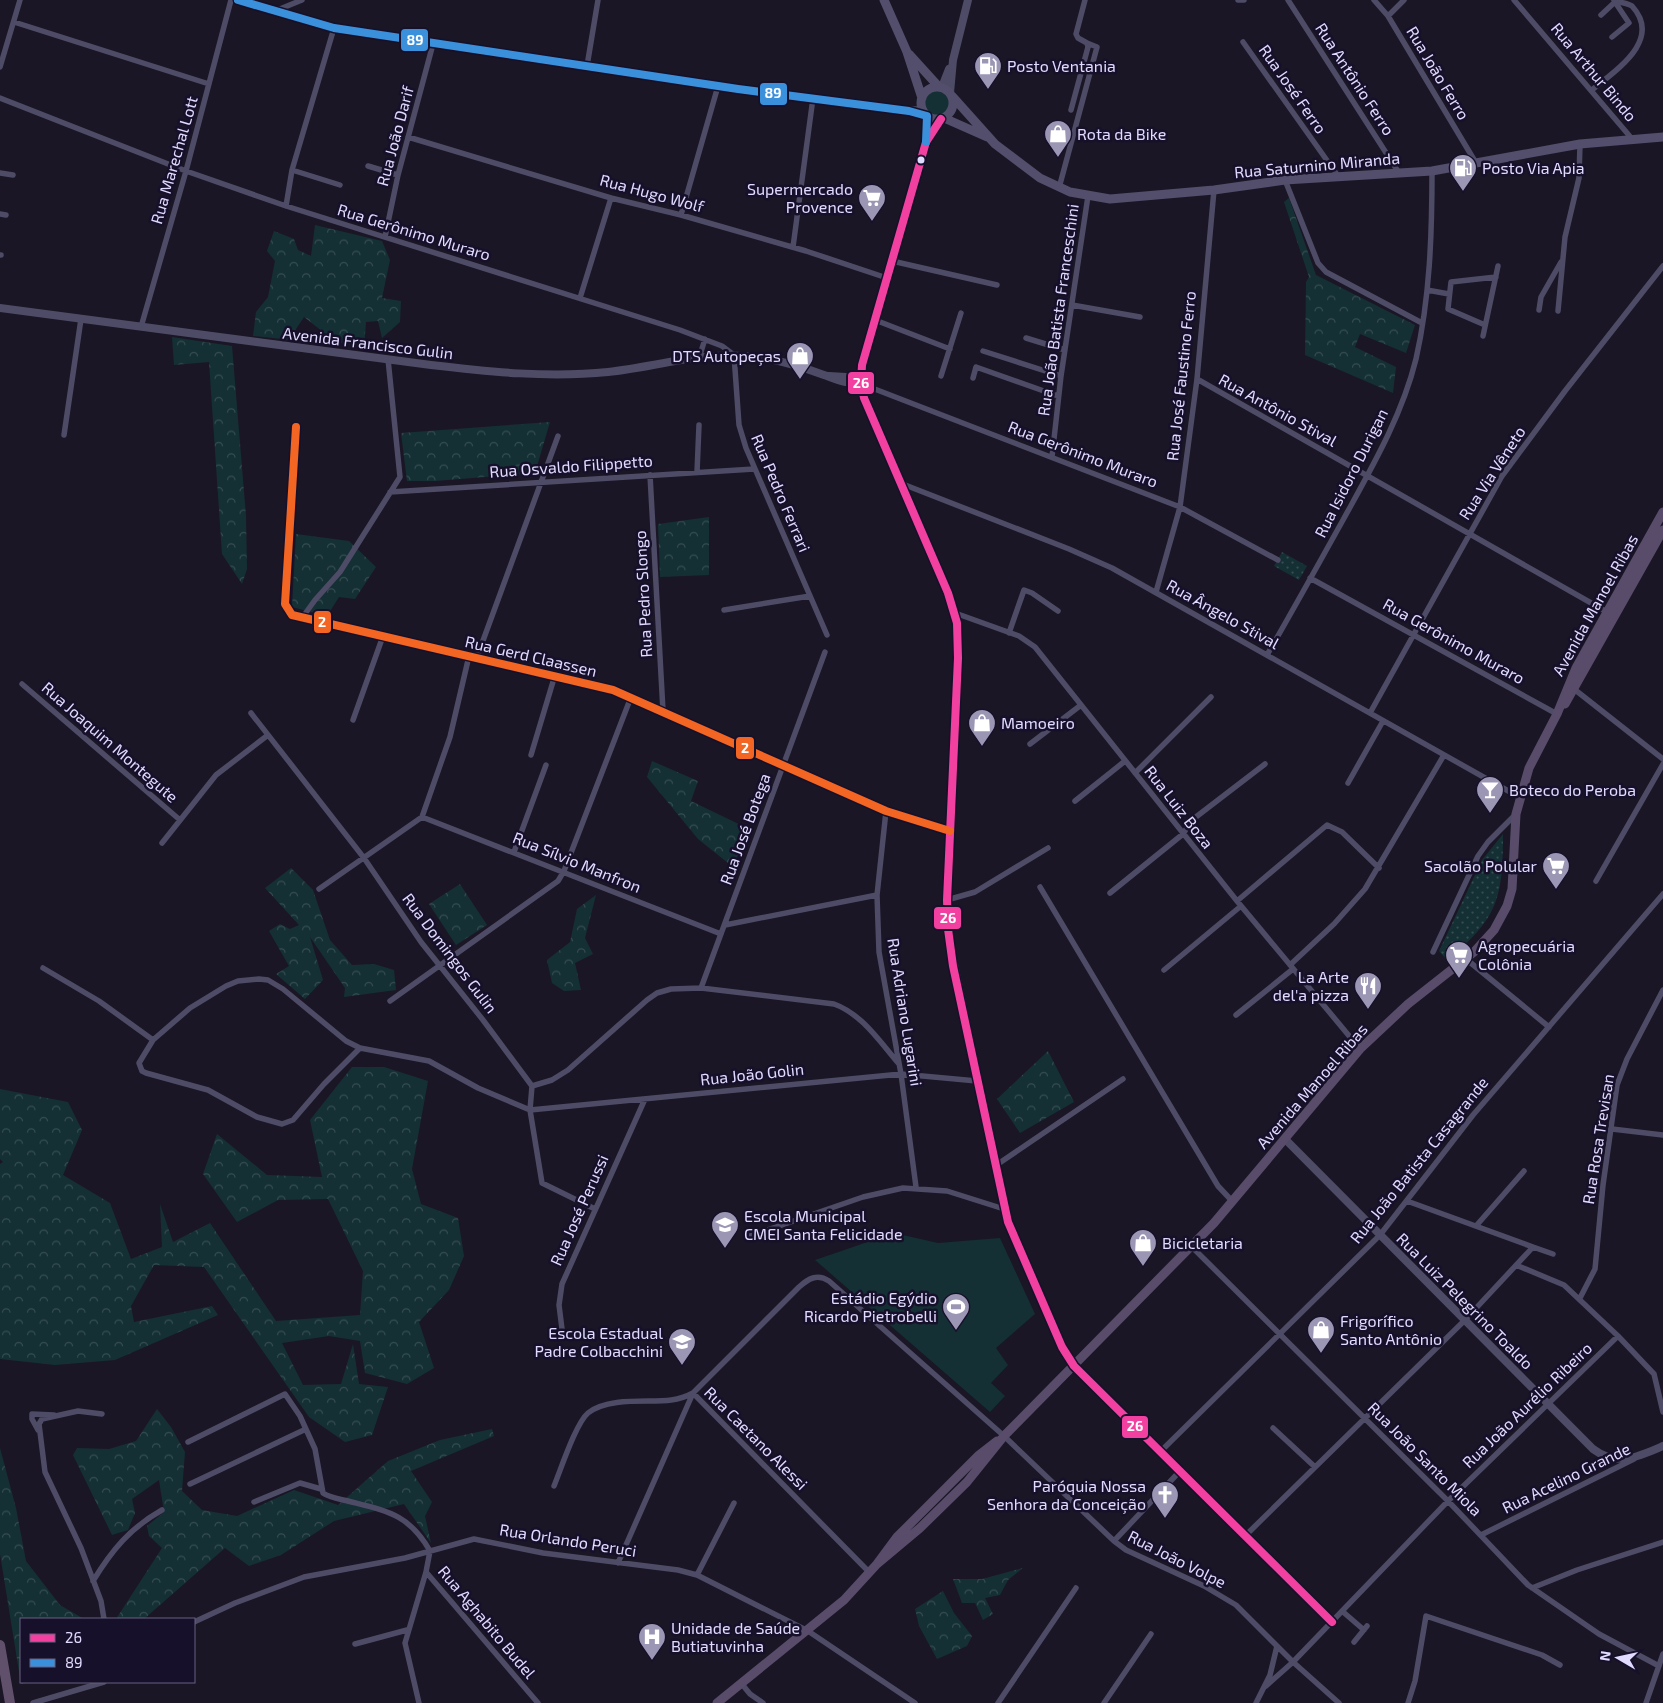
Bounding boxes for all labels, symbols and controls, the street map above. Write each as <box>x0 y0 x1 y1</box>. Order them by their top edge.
street label: Rua Arthur Bindo <box>1548 18 1641 125</box>
street label: Rua Antônio Ferro <box>1312 19 1399 138</box>
street label: Rua João Ferro <box>1403 23 1474 123</box>
line badge: 89 <box>400 28 429 52</box>
text: 89 <box>407 31 423 48</box>
street label: Rua José Ferro <box>1256 40 1331 137</box>
fuel station icon: Posto Ventania <box>973 51 1003 90</box>
place label: Posto Ventania <box>1007 56 1116 75</box>
line badge: 89 <box>759 82 788 106</box>
street label: Rua João Darif <box>372 83 417 188</box>
text: 89 <box>765 84 781 101</box>
street label: Rua Marechal Lott <box>146 94 201 226</box>
shop icon: Rota da Bike <box>1043 119 1073 158</box>
place label: Rota da Bike <box>1077 124 1166 143</box>
street label: Rua Saturnino Miranda <box>1233 148 1401 181</box>
fuel station icon: Posto Via Apia <box>1448 153 1478 192</box>
unlabelled marker <box>916 155 926 165</box>
place label: Posto Via Apia <box>1482 158 1585 177</box>
street label: Rua Hugo Wolf <box>598 169 707 216</box>
place label: Supermercado Provence <box>747 179 853 216</box>
supermarket icon: Supermercado Provence <box>857 183 887 222</box>
street label: Rua Gerônimo Muraro <box>335 199 493 264</box>
street label: Rua João Batista Franceschini <box>1033 203 1082 417</box>
street label: Rua José Faustino Ferro <box>1162 290 1199 462</box>
street label: Avenida Francisco Gulin <box>282 323 454 362</box>
shop icon: DTS Autopeças <box>785 341 815 380</box>
place label: DTS Autopeças <box>672 346 781 366</box>
street label: Rua Antônio Stival <box>1216 369 1341 450</box>
line badge: 26 <box>847 371 875 395</box>
text: 26 <box>853 374 869 391</box>
street label: Rua Isidoro Durigan <box>1310 405 1391 540</box>
street label: Rua Gerônimo Muraro <box>1006 416 1161 491</box>
street label: Rua Via Vêneto <box>1454 422 1529 523</box>
street label: Rua Pedro Ferrari <box>748 431 815 555</box>
street label: Rua Osvaldo Filippetto <box>489 450 653 481</box>
street label: Rua Pedro Slongo <box>630 530 655 658</box>
street label: Avenida Manoel Ribas <box>1548 531 1641 679</box>
street label: Rua Ângelo Stival <box>1164 575 1283 653</box>
street label: Rua Gerônimo Muraro <box>1380 594 1528 687</box>
line badge: 2 <box>313 610 332 634</box>
text: 2 <box>318 613 326 630</box>
street label: Rua Gerd Claassen <box>463 631 599 680</box>
street label: Rua Joaquim Montegute <box>38 677 182 806</box>
shop icon: Mamoeiro <box>967 708 997 747</box>
place label: Mamoeiro <box>1001 713 1075 732</box>
line badge: 2 <box>735 736 755 760</box>
text: 2 <box>741 739 749 756</box>
street label: Rua Luiz Boza <box>1141 761 1218 852</box>
street label: Rua José Botega <box>716 771 773 887</box>
bar icon: Boteco do Peroba <box>1475 775 1505 814</box>
place label: Boteco do Peroba <box>1509 780 1636 799</box>
street label: Rua Sílvio Manfron <box>510 827 644 896</box>
supermarket icon: Sacolão Polular <box>1541 851 1571 890</box>
place label: Sacolão Polular <box>1424 856 1538 875</box>
street label: Rua Domingos Gulin <box>399 889 502 1016</box>
line badge: 26 <box>933 906 962 930</box>
text: 26 <box>940 909 956 926</box>
street label: Rua Adriano Lugarini <box>884 936 927 1087</box>
place label: Agropecuária Colônia <box>1478 936 1575 973</box>
supermarket icon: Agropecuária Colônia <box>1444 940 1474 979</box>
place label: La Arte del'a pizza <box>1273 967 1349 1004</box>
restaurant icon: La Arte del'a pizza <box>1353 971 1383 1010</box>
street label: Avenida Manoel Ribas <box>1252 1019 1371 1152</box>
street label: Rua João Golin <box>699 1059 805 1088</box>
street label: Rua Rosa Trevisan <box>1578 1072 1617 1205</box>
street label: Rua João Batista Casagrande <box>1346 1073 1492 1247</box>
street label: Rua José Perussi <box>546 1151 612 1268</box>
place label: Escola Municipal CMEI Santa Felicidade <box>744 1206 903 1243</box>
school or university icon: Escola Municipal CMEI Santa Felicidade <box>710 1210 740 1249</box>
shop icon: Bicicletaria <box>1128 1228 1158 1267</box>
street label: Rua Luiz Pelegrino Toaldo <box>1393 1229 1537 1373</box>
place label: Bicicletaria <box>1162 1233 1243 1252</box>
place label: Estádio Egýdio Ricardo Pietrobelli <box>804 1288 937 1325</box>
sports icon: Estádio Egýdio Ricardo Pietrobelli <box>941 1292 971 1331</box>
place label: Frigorífico Santo Antônio <box>1340 1311 1442 1348</box>
shop icon: Frigorífico Santo Antônio <box>1306 1315 1336 1354</box>
place label: Escola Estadual Padre Colbacchini <box>534 1323 663 1360</box>
school or university icon: Escola Estadual Padre Colbacchini <box>667 1327 697 1366</box>
street label: Rua João Aurélio Ribeiro <box>1458 1338 1595 1471</box>
street label: Rua Caetano Alessi <box>701 1382 812 1493</box>
street label: Rua João Santo Miola <box>1364 1398 1486 1520</box>
line badge: 26 <box>1121 1415 1149 1439</box>
text: 26 <box>1127 1417 1143 1434</box>
street label: Rua Acelino Grande <box>1499 1438 1633 1517</box>
place label: Paróquia Nossa Senhora da Conceição <box>987 1476 1146 1514</box>
church icon: Paróquia Nossa Senhora da Conceição <box>1150 1480 1180 1519</box>
street label: Rua Orlando Peruci <box>498 1519 638 1560</box>
street label: Rua João Volpe <box>1125 1526 1229 1591</box>
street label: Rua Aghabito Budel <box>435 1561 540 1682</box>
legend <box>20 1618 195 1683</box>
place label: Unidade de Saúde Butiatuvinha <box>671 1618 800 1655</box>
hospital icon: Unidade de Saúde Butiatuvinha <box>637 1622 667 1661</box>
text: 26 <box>65 1628 82 1646</box>
north arrow <box>1593 1633 1643 1683</box>
text: N <box>1595 1650 1614 1662</box>
text: 89 <box>65 1653 83 1671</box>

